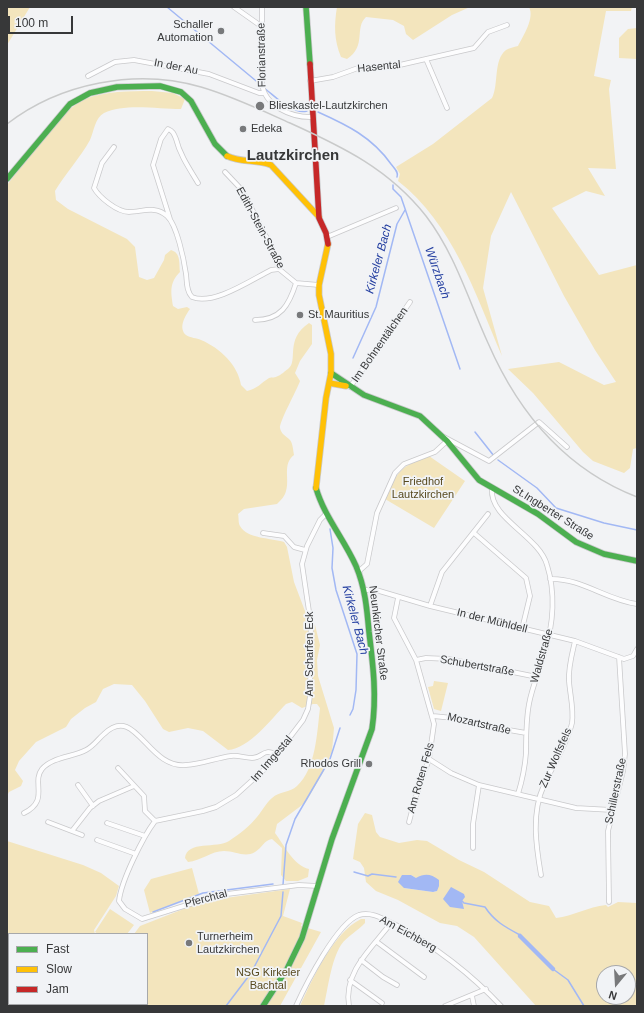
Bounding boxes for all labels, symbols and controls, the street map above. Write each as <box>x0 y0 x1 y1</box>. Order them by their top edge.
scale bar <box>10 8 75 34</box>
text: 100 m <box>15 16 48 30</box>
place label: Schaller Automation <box>157 18 213 44</box>
street label: Florianstraße <box>255 22 269 88</box>
marker: Schaller Automation <box>216 26 226 36</box>
street label: In der Au <box>153 56 199 78</box>
street label: Hasental <box>357 58 401 76</box>
place label: Blieskastel-Lautzkirchen <box>269 99 388 113</box>
marker: Blieskastel-Lautzkirchen <box>254 100 266 112</box>
place label: Edeka <box>251 122 282 136</box>
marker: Edeka <box>238 124 248 134</box>
district label: Lautzkirchen <box>247 147 339 165</box>
street label: Edith-Stein-Straße <box>233 185 287 271</box>
water label: Kirkeler Bach <box>363 223 395 295</box>
water label: Würzbach <box>421 245 453 301</box>
street label: Im Bohnentälchen <box>349 305 411 385</box>
place label: St. Mauritius <box>308 308 369 322</box>
marker: St. Mauritius <box>295 310 305 320</box>
park label: Friedhof Lautzkirchen <box>392 475 454 501</box>
street label: St.Ingberter Straße <box>510 483 596 543</box>
water label: Kirkeler Bach <box>339 584 371 656</box>
street label: Neunkircher Straße <box>366 585 390 681</box>
street label: In der Mühldell <box>455 606 529 636</box>
street label: Am Scharfen Eck <box>303 612 317 696</box>
street label: Waldstraße <box>528 627 556 685</box>
street label: Schubertstraße <box>439 653 515 679</box>
street label: Mozartstraße <box>446 710 512 738</box>
street label: Zur Wolfsfels <box>537 726 575 790</box>
street label: Im Imgestal <box>248 733 296 785</box>
street label: Am Roten Fels <box>405 741 437 815</box>
place label: Rhodos Grill <box>300 757 361 771</box>
street label: Schillerstraße <box>603 757 629 825</box>
marker: Rhodos Grill <box>364 759 374 769</box>
street label: Pferchtal <box>183 887 229 911</box>
street label: Am Eichberg <box>377 913 439 955</box>
place label: Turnerheim Lautzkirchen <box>197 930 259 956</box>
legend <box>8 933 148 1005</box>
marker: Turnerheim Lautzkirchen <box>184 938 194 948</box>
text: Fast <box>46 942 69 956</box>
text: Slow <box>46 962 72 976</box>
north arrow <box>596 965 636 1005</box>
park label: NSG Kirkeler Bachtal <box>236 966 300 992</box>
text: Jam <box>46 982 69 996</box>
text: N <box>607 989 618 1002</box>

